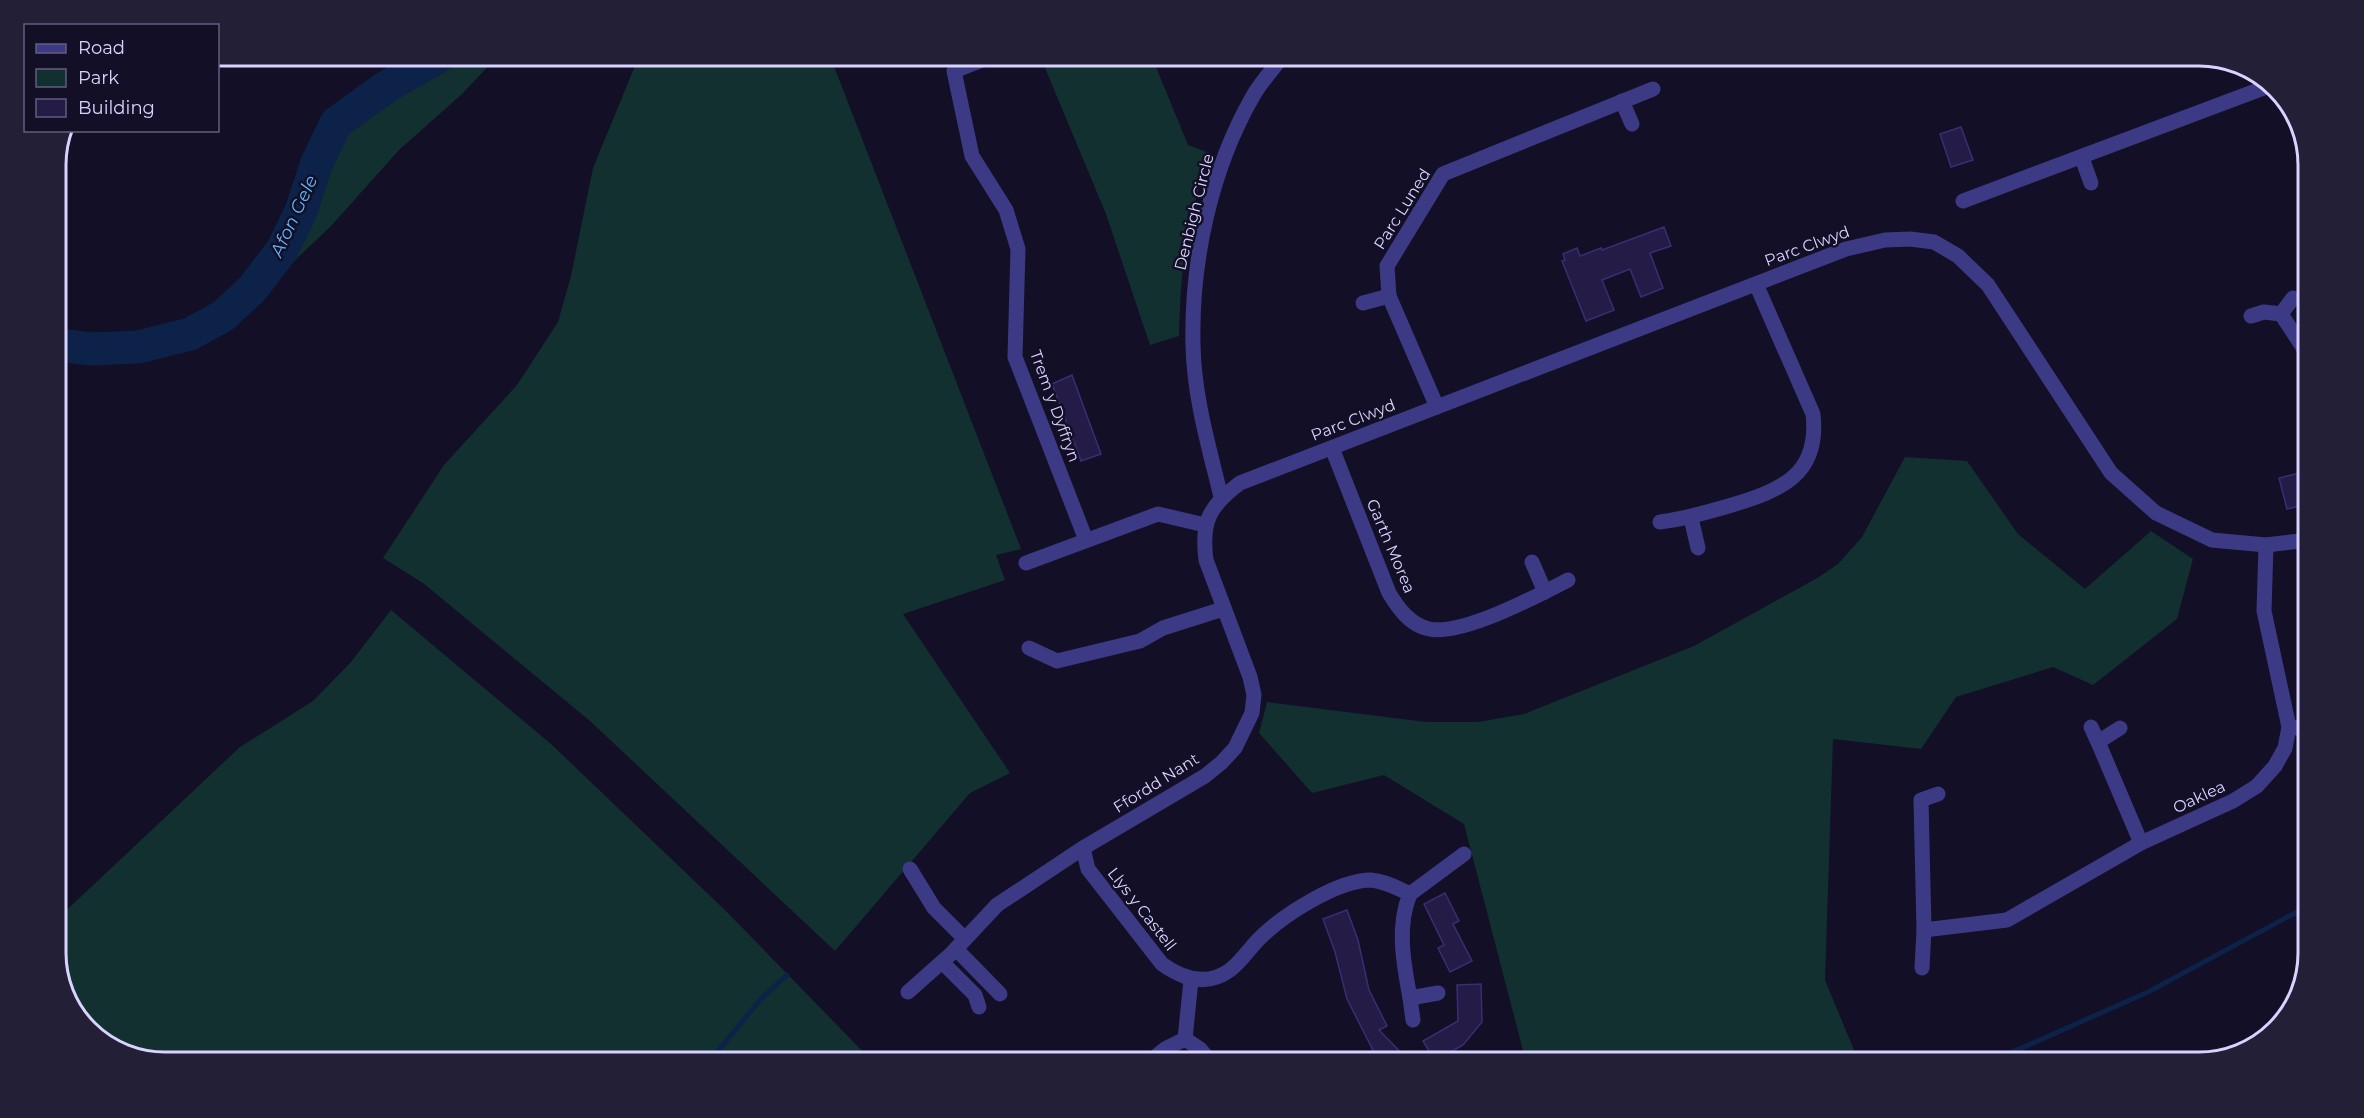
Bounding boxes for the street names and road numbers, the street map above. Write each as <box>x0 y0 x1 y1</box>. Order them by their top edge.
street label: Denbigh Circle <box>1170 152 1218 272</box>
street label: Parc Luned <box>1370 165 1434 253</box>
street label: Parc Clwyd <box>1762 222 1852 270</box>
street label: Trem y Dyffryn <box>1026 348 1084 464</box>
street label: Parc Clwyd <box>1308 395 1398 445</box>
street label: Garth Morea <box>1363 496 1419 596</box>
street label: Ffordd Nant <box>1110 749 1203 817</box>
street label: Oaklea <box>2170 777 2228 817</box>
street label: Llys y Castell <box>1104 864 1180 954</box>

